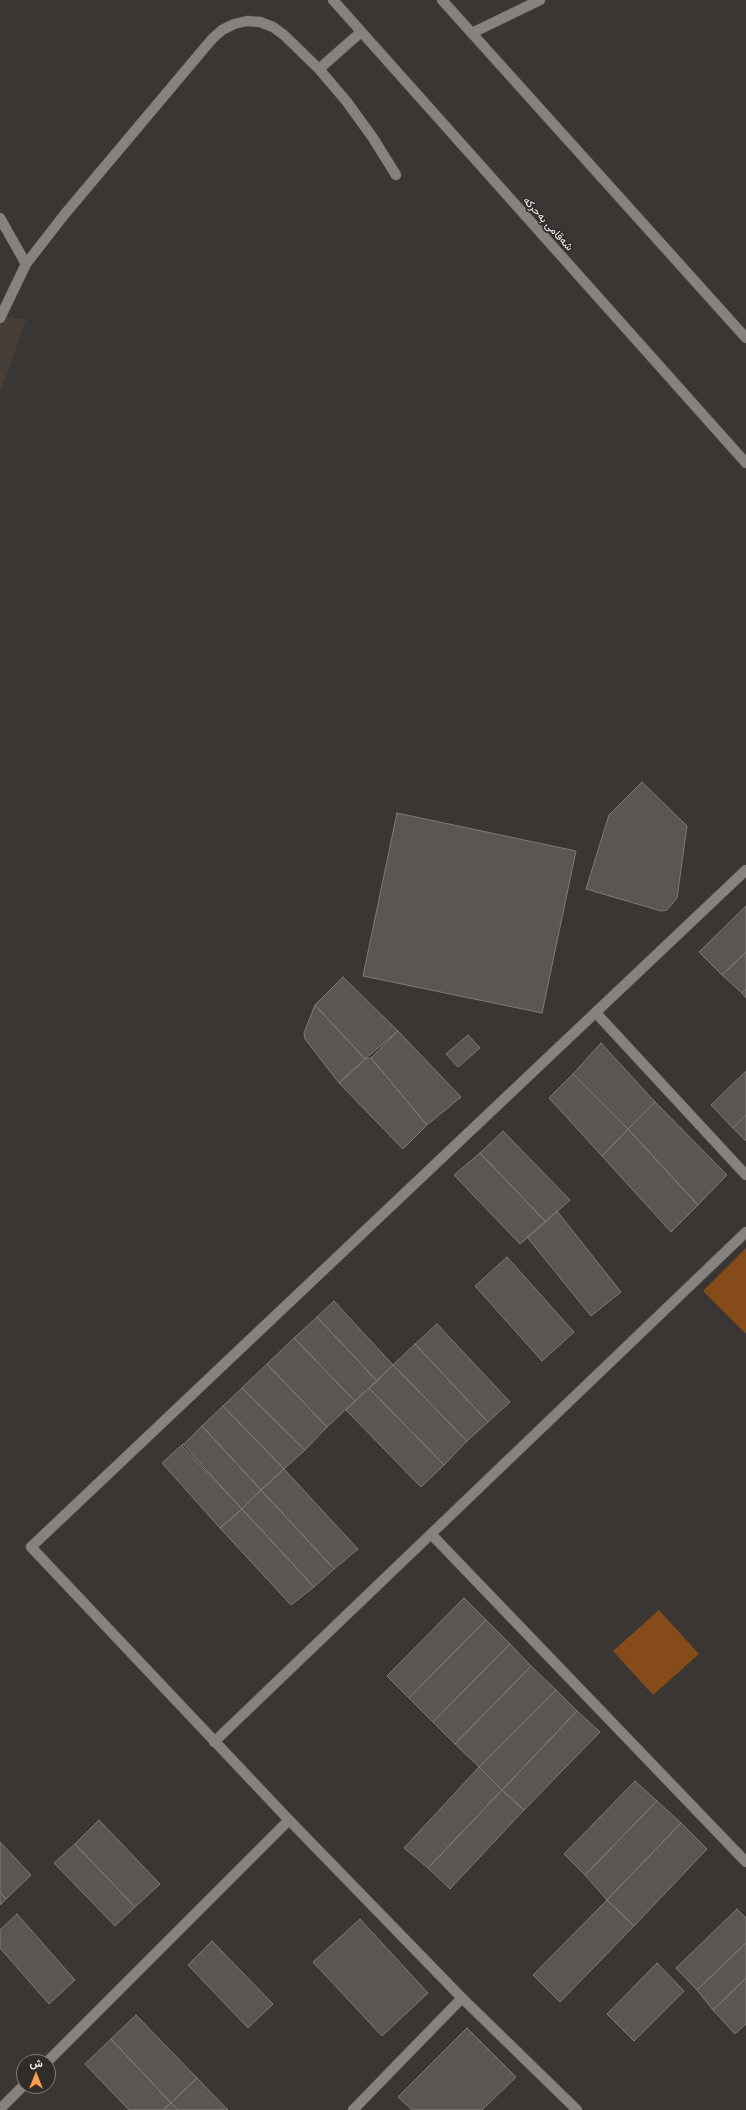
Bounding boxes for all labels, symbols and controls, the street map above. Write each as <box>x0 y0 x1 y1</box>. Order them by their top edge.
street label: شەقامی بەحرکە <box>520 194 576 254</box>
north arrow <box>16 2054 56 2094</box>
text: ش <box>29 2055 43 2070</box>

